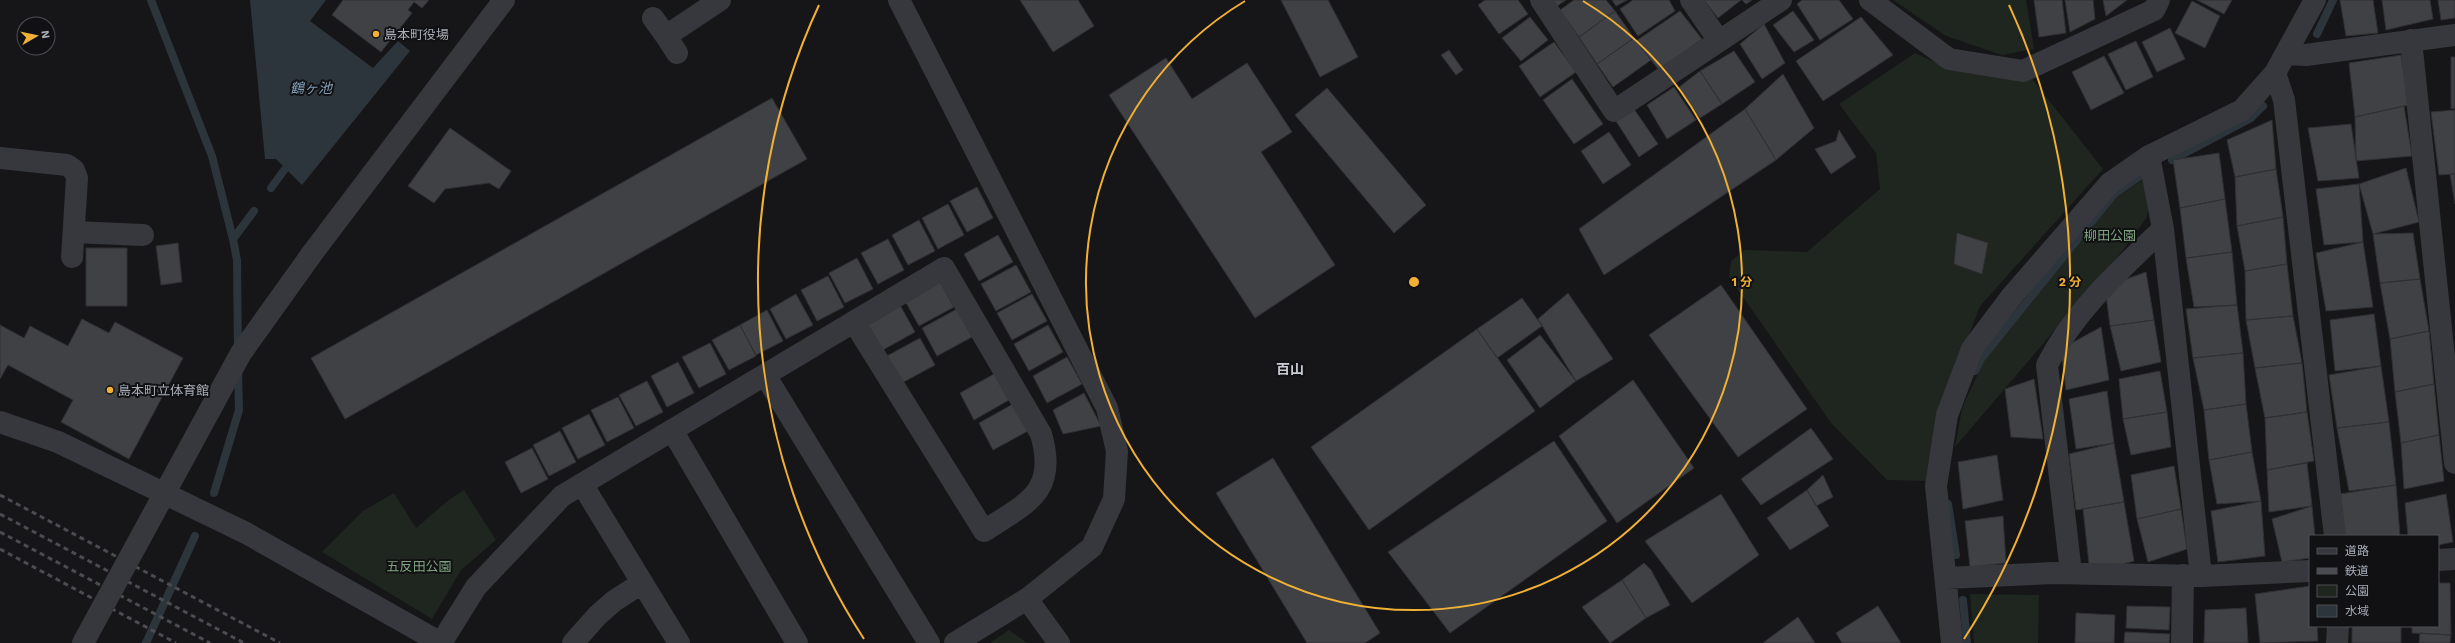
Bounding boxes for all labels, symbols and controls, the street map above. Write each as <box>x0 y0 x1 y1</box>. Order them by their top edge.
north arrow <box>16 16 56 56</box>
place label: 島本町役場 <box>384 27 449 42</box>
text: N <box>38 29 52 40</box>
marker: 島本町役場 <box>371 29 381 39</box>
water label: 鶴ヶ池 <box>290 80 334 96</box>
park label: 柳田公園 <box>2084 228 2136 243</box>
centre of rings <box>1407 275 1421 289</box>
text: 1 分 <box>1732 275 1752 289</box>
text: 2 分 <box>2059 275 2081 289</box>
district label: 百山 <box>1276 361 1304 377</box>
place label: 島本町立体育館 <box>118 383 209 398</box>
marker: 島本町立体育館 <box>105 385 115 395</box>
legend <box>2309 535 2439 627</box>
text: 道路 <box>2345 544 2369 558</box>
park label: 五反田公園 <box>386 559 452 574</box>
text: 鉄道 <box>2345 564 2369 578</box>
text: 公園 <box>2345 584 2369 598</box>
text: 水域 <box>2345 604 2369 618</box>

